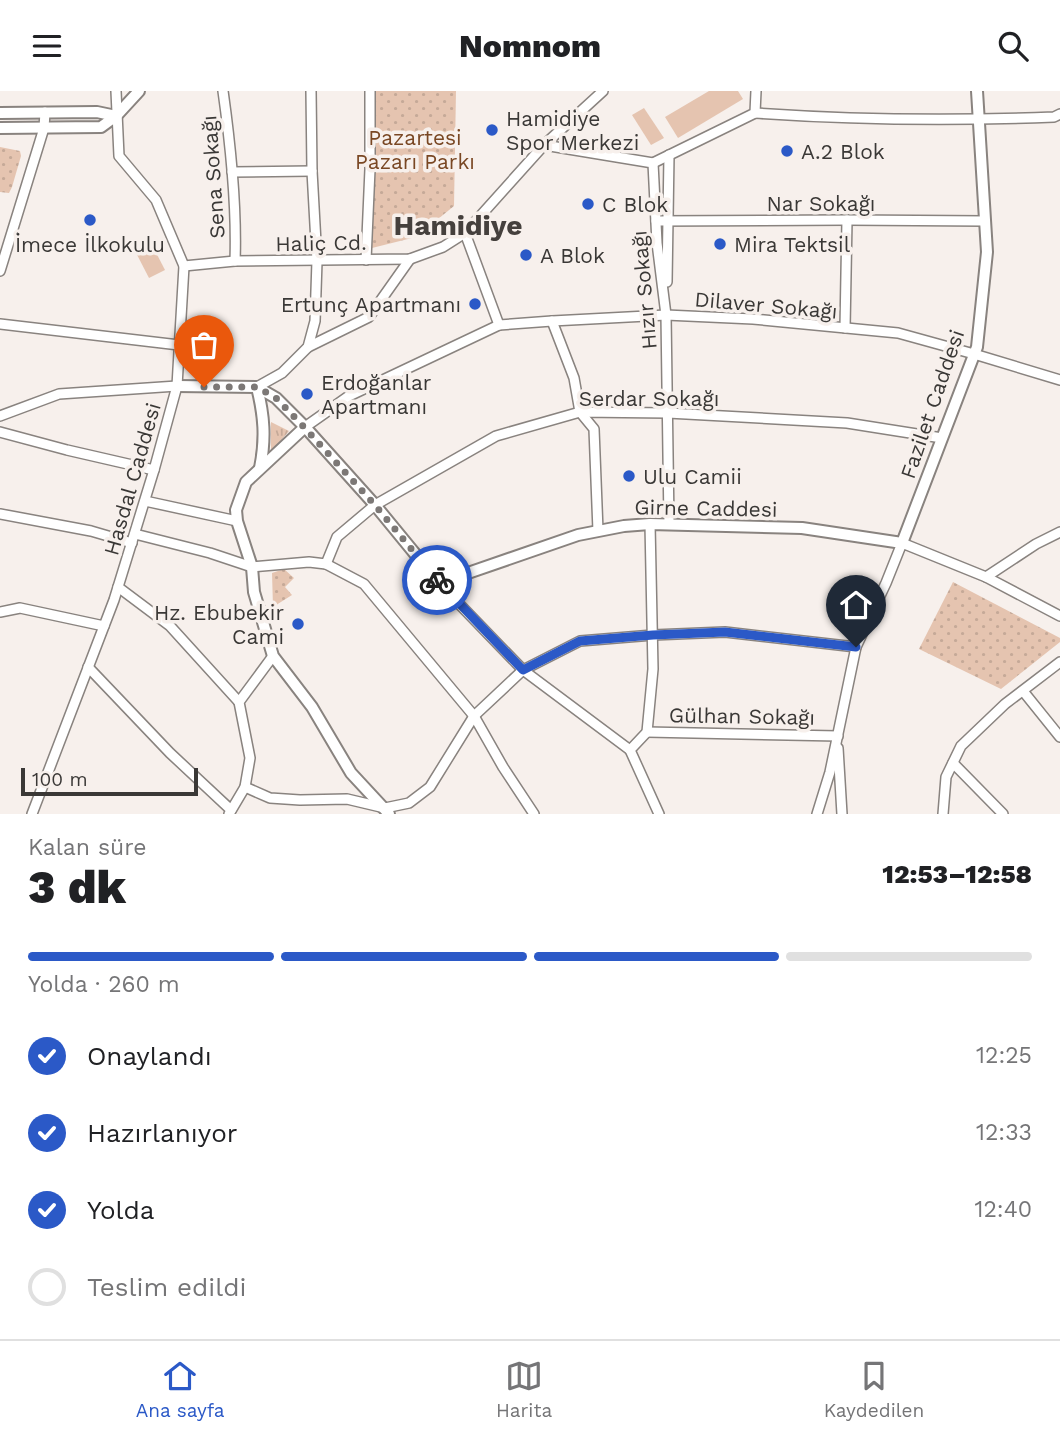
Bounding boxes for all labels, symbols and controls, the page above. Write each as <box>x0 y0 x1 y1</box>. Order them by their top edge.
icon: menu <box>28 27 66 65</box>
text: Nomnom <box>459 27 601 65</box>
icon: search <box>994 27 1032 65</box>
place label: Hamidiye Spor Merkezi <box>506 106 639 155</box>
street label: Sena Sokağı <box>196 115 230 239</box>
marker: Hamidiye Spor Merkezi <box>484 122 500 138</box>
park label: Pazartesi Pazarı Parkı <box>355 125 475 174</box>
place label: A.2 Blok <box>801 139 885 164</box>
marker: A.2 Blok <box>779 143 795 159</box>
street label: Nar Sokağı <box>767 191 875 216</box>
place label: C Blok <box>602 192 668 217</box>
marker: C Blok <box>580 196 596 212</box>
district label: Hamidiye <box>394 209 522 242</box>
marker: İmece İlkokulu <box>82 212 98 228</box>
street label: Hızır Sokağı <box>626 229 662 351</box>
street label: Haliç Cd. <box>275 230 367 256</box>
place label: İmece İlkokulu <box>15 232 165 257</box>
place label: Mira Tektsil <box>734 232 851 257</box>
marker: Mira Tektsil <box>712 236 728 252</box>
place label: A Blok <box>540 243 605 268</box>
marker: A Blok <box>518 247 534 263</box>
street label: Dilaver Sokağı <box>694 286 838 324</box>
place label: Ertunç Apartmanı <box>281 292 461 317</box>
marker: Ertunç Apartmanı <box>467 296 483 312</box>
pin <box>174 315 234 387</box>
icon: bag <box>185 326 223 364</box>
street label: Fazilet Caddesi <box>895 326 969 482</box>
place label: Erdoğanlar Apartmanı <box>321 370 432 419</box>
marker: Erdoğanlar Apartmanı <box>299 386 315 402</box>
street label: Serdar Sokağı <box>579 386 719 411</box>
street label: Hasdal Caddesi <box>98 400 166 558</box>
place label: Ulu Camii <box>643 464 742 489</box>
marker: Ulu Camii <box>621 468 637 484</box>
street label: Girne Caddesi <box>634 494 778 522</box>
courier <box>402 545 472 615</box>
icon: bike <box>418 561 456 599</box>
pin <box>826 575 886 647</box>
icon: home <box>837 586 875 624</box>
place label: Hz. Ebubekir Cami <box>154 600 284 649</box>
marker: Hz. Ebubekir Cami <box>290 616 306 632</box>
street label: Gülhan Sokağı <box>669 702 815 730</box>
scale bar <box>21 765 198 797</box>
text: 100 m <box>32 768 88 791</box>
text: Kalan süre <box>28 834 147 861</box>
text: 12:53–12:58 <box>882 859 1032 889</box>
text: 3 dk <box>28 860 126 914</box>
text: Yolda · 260 m <box>28 971 180 998</box>
icon: check <box>28 1037 66 1075</box>
text: Onaylandı <box>87 1041 212 1071</box>
text: 12:25 <box>976 1042 1032 1069</box>
icon: check <box>28 1114 66 1152</box>
text: Hazırlanıyor <box>87 1118 237 1148</box>
text: 12:33 <box>976 1119 1032 1146</box>
icon: check <box>28 1191 66 1229</box>
text: Yolda <box>87 1195 155 1225</box>
text: 12:40 <box>974 1196 1032 1223</box>
text: Teslim edildi <box>87 1272 246 1302</box>
tab: Ana sayfa <box>136 1357 225 1422</box>
tab: Harita <box>496 1357 552 1422</box>
tab: Kaydedilen <box>824 1357 924 1422</box>

